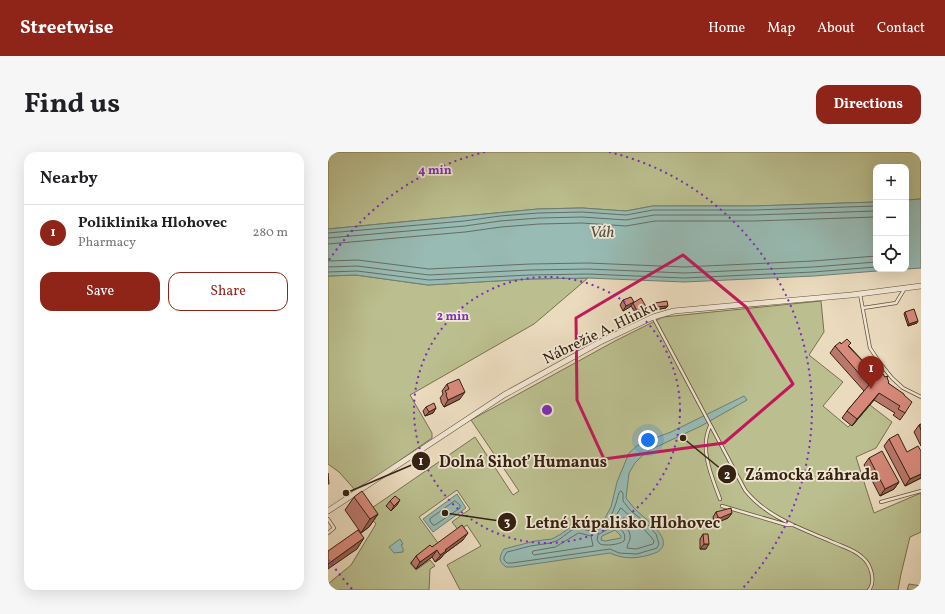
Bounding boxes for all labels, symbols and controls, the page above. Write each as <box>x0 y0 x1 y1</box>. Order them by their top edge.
text: Streetwise <box>20 15 113 41</box>
text: Home <box>708 19 745 38</box>
text: Map <box>767 19 795 38</box>
text: About <box>817 19 855 38</box>
text: Contact <box>877 19 925 38</box>
text: Find us <box>24 85 120 124</box>
button: Directions <box>816 85 921 124</box>
text: 4 min <box>418 163 452 179</box>
map controls <box>873 164 909 272</box>
button: + <box>873 164 909 200</box>
text: Nearby <box>40 167 98 190</box>
button: − <box>873 200 909 236</box>
text: Poliklinika Hlohovec <box>78 213 227 234</box>
water label: Váh <box>589 222 615 244</box>
text: 1 <box>50 224 56 242</box>
text: 280 m <box>252 224 288 242</box>
text: Pharmacy <box>78 234 136 252</box>
button: locate <box>873 236 909 272</box>
button: Save <box>40 272 160 311</box>
button: Share <box>168 272 288 311</box>
street label: Nábrežie A. Hlinku <box>540 296 662 370</box>
text: 2 min <box>437 309 469 325</box>
pin: 1 <box>858 356 884 389</box>
centre of rings <box>540 403 554 417</box>
your location <box>638 430 658 450</box>
callout: Dolná Sihoť Humanus <box>411 447 615 475</box>
text: Dolná Sihoť Humanus <box>439 452 607 474</box>
text: 1 <box>419 454 424 470</box>
callout: Zámocká záhrada <box>717 460 887 488</box>
text: Zámocká záhrada <box>745 465 879 487</box>
text: 2 <box>724 468 730 484</box>
callout: Letné kúpalisko Hlohovec <box>497 508 728 536</box>
text: Letné kúpalisko Hlohovec <box>526 513 721 535</box>
text: 3 <box>504 515 510 531</box>

